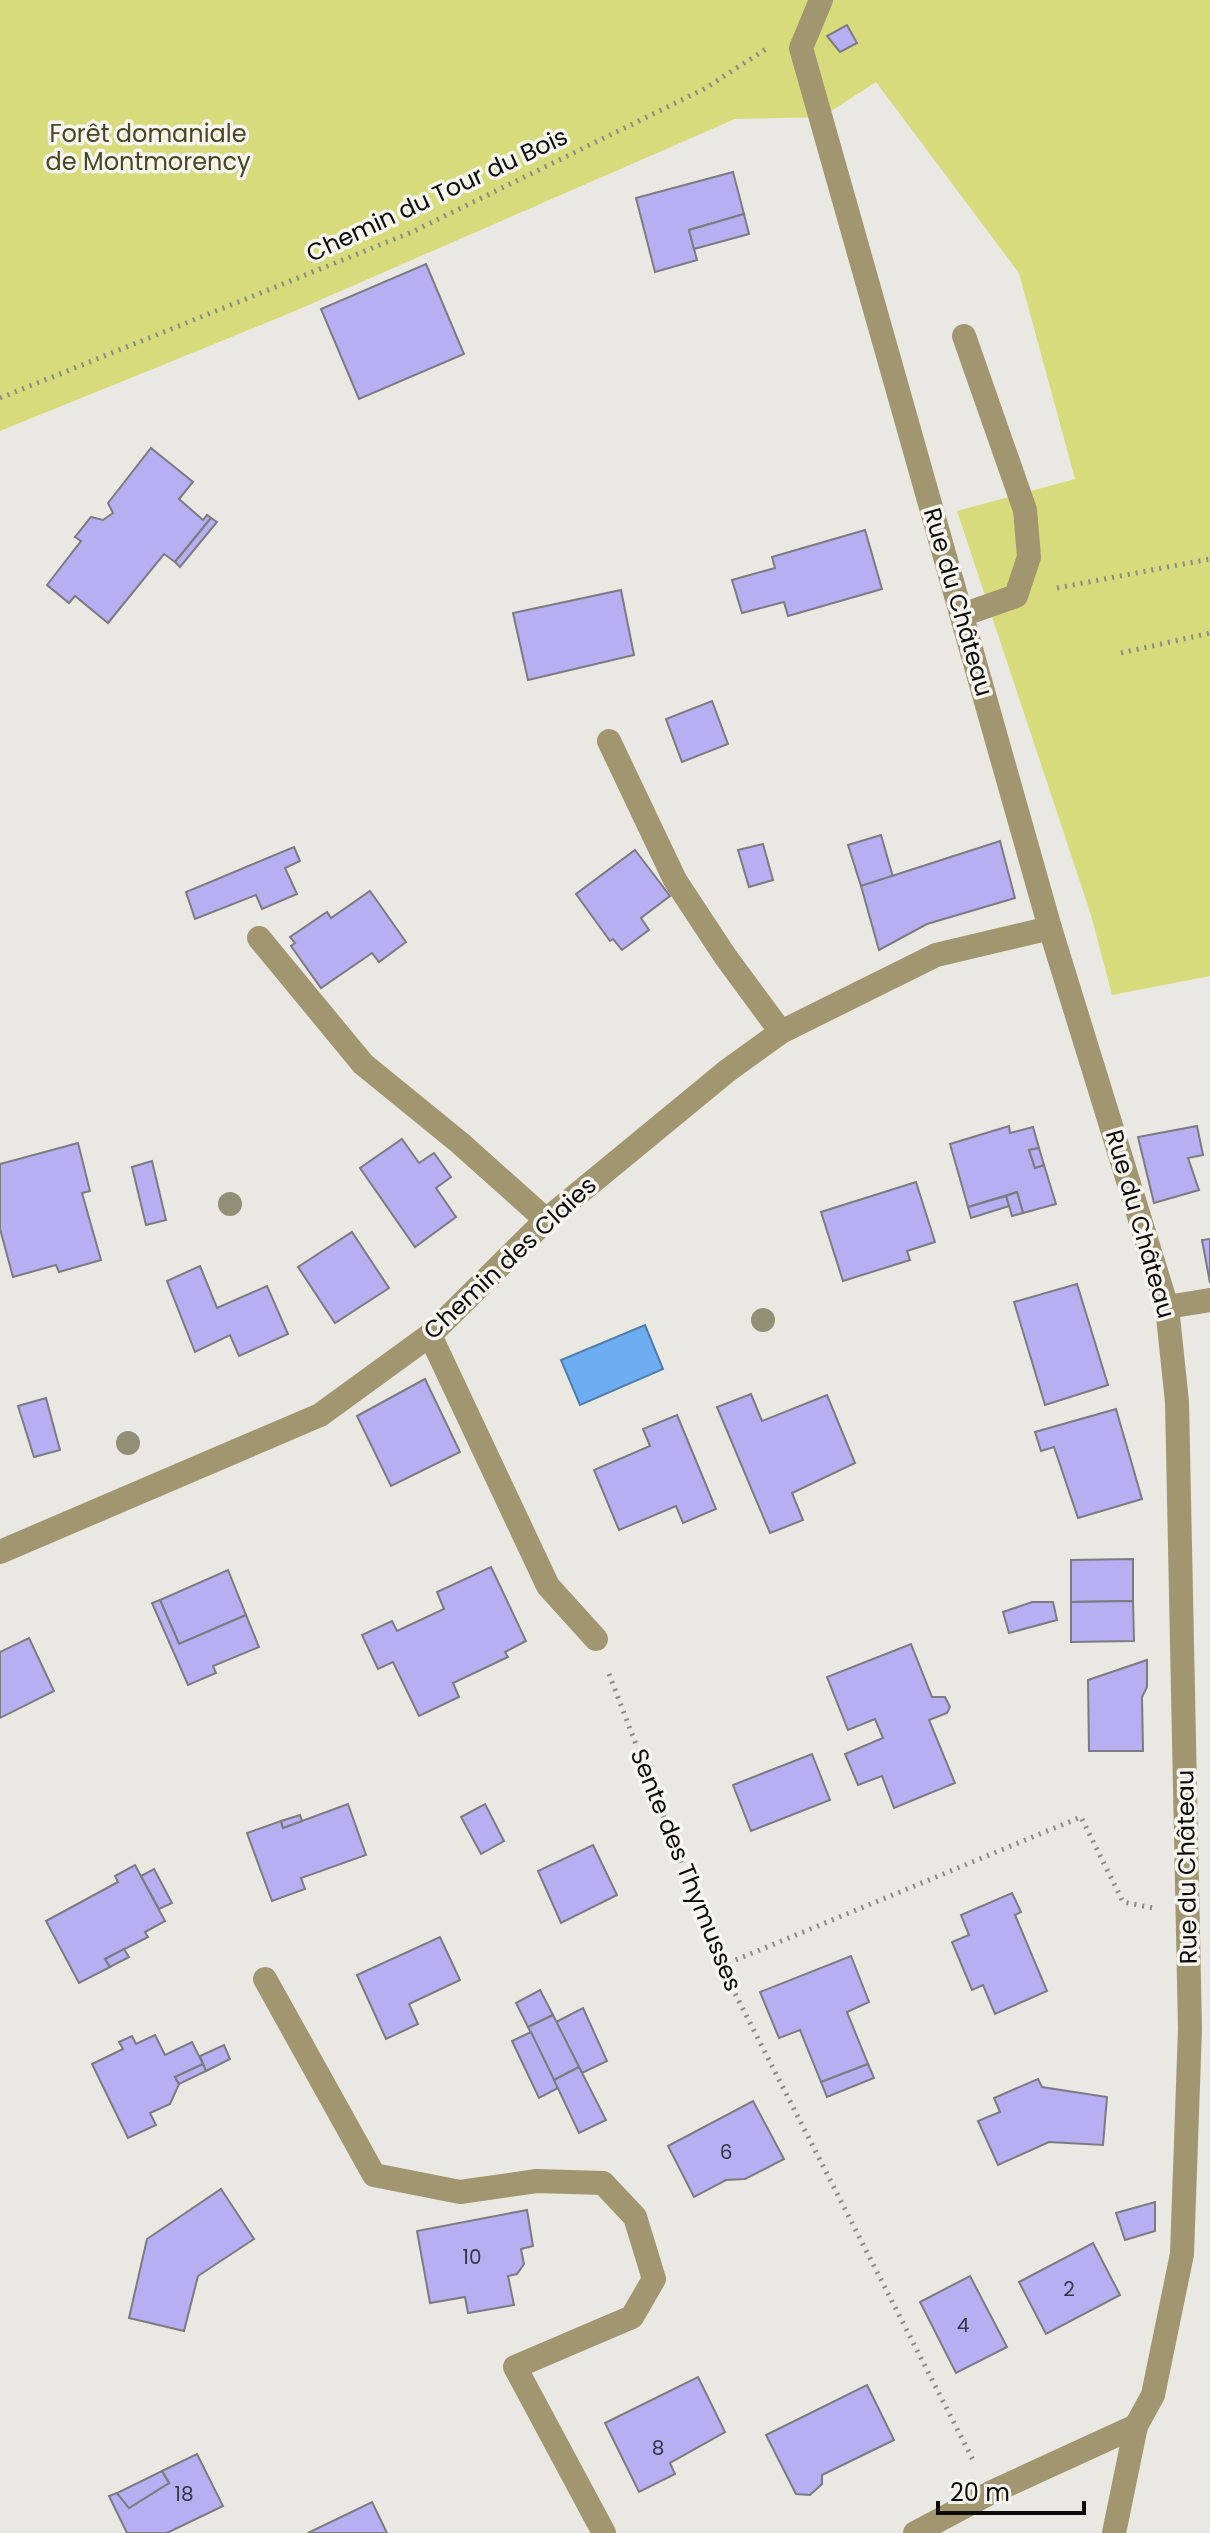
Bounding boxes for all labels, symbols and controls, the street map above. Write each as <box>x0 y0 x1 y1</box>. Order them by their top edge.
park label: Forêt domaniale de Montmorency <box>46 117 251 178</box>
street label: Chemin du Tour du Bois <box>301 119 573 270</box>
street label: Rue du Château <box>916 504 1001 700</box>
street label: Rue du Château <box>1098 1126 1183 1322</box>
street label: Chemin des Claies <box>416 1169 603 1346</box>
street label: Sente des Thymusses <box>623 1744 750 1996</box>
street label: Rue du Château <box>1168 1769 1205 1965</box>
house number: 6 <box>720 2138 732 2166</box>
house number: 10 <box>463 2243 481 2271</box>
house number: 2 <box>1063 2275 1075 2303</box>
house number: 4 <box>957 2311 969 2339</box>
house number: 8 <box>652 2434 664 2462</box>
scale bar <box>938 2465 1084 2515</box>
text: 20 m <box>950 2476 1010 2509</box>
house number: 18 <box>174 2480 194 2508</box>

